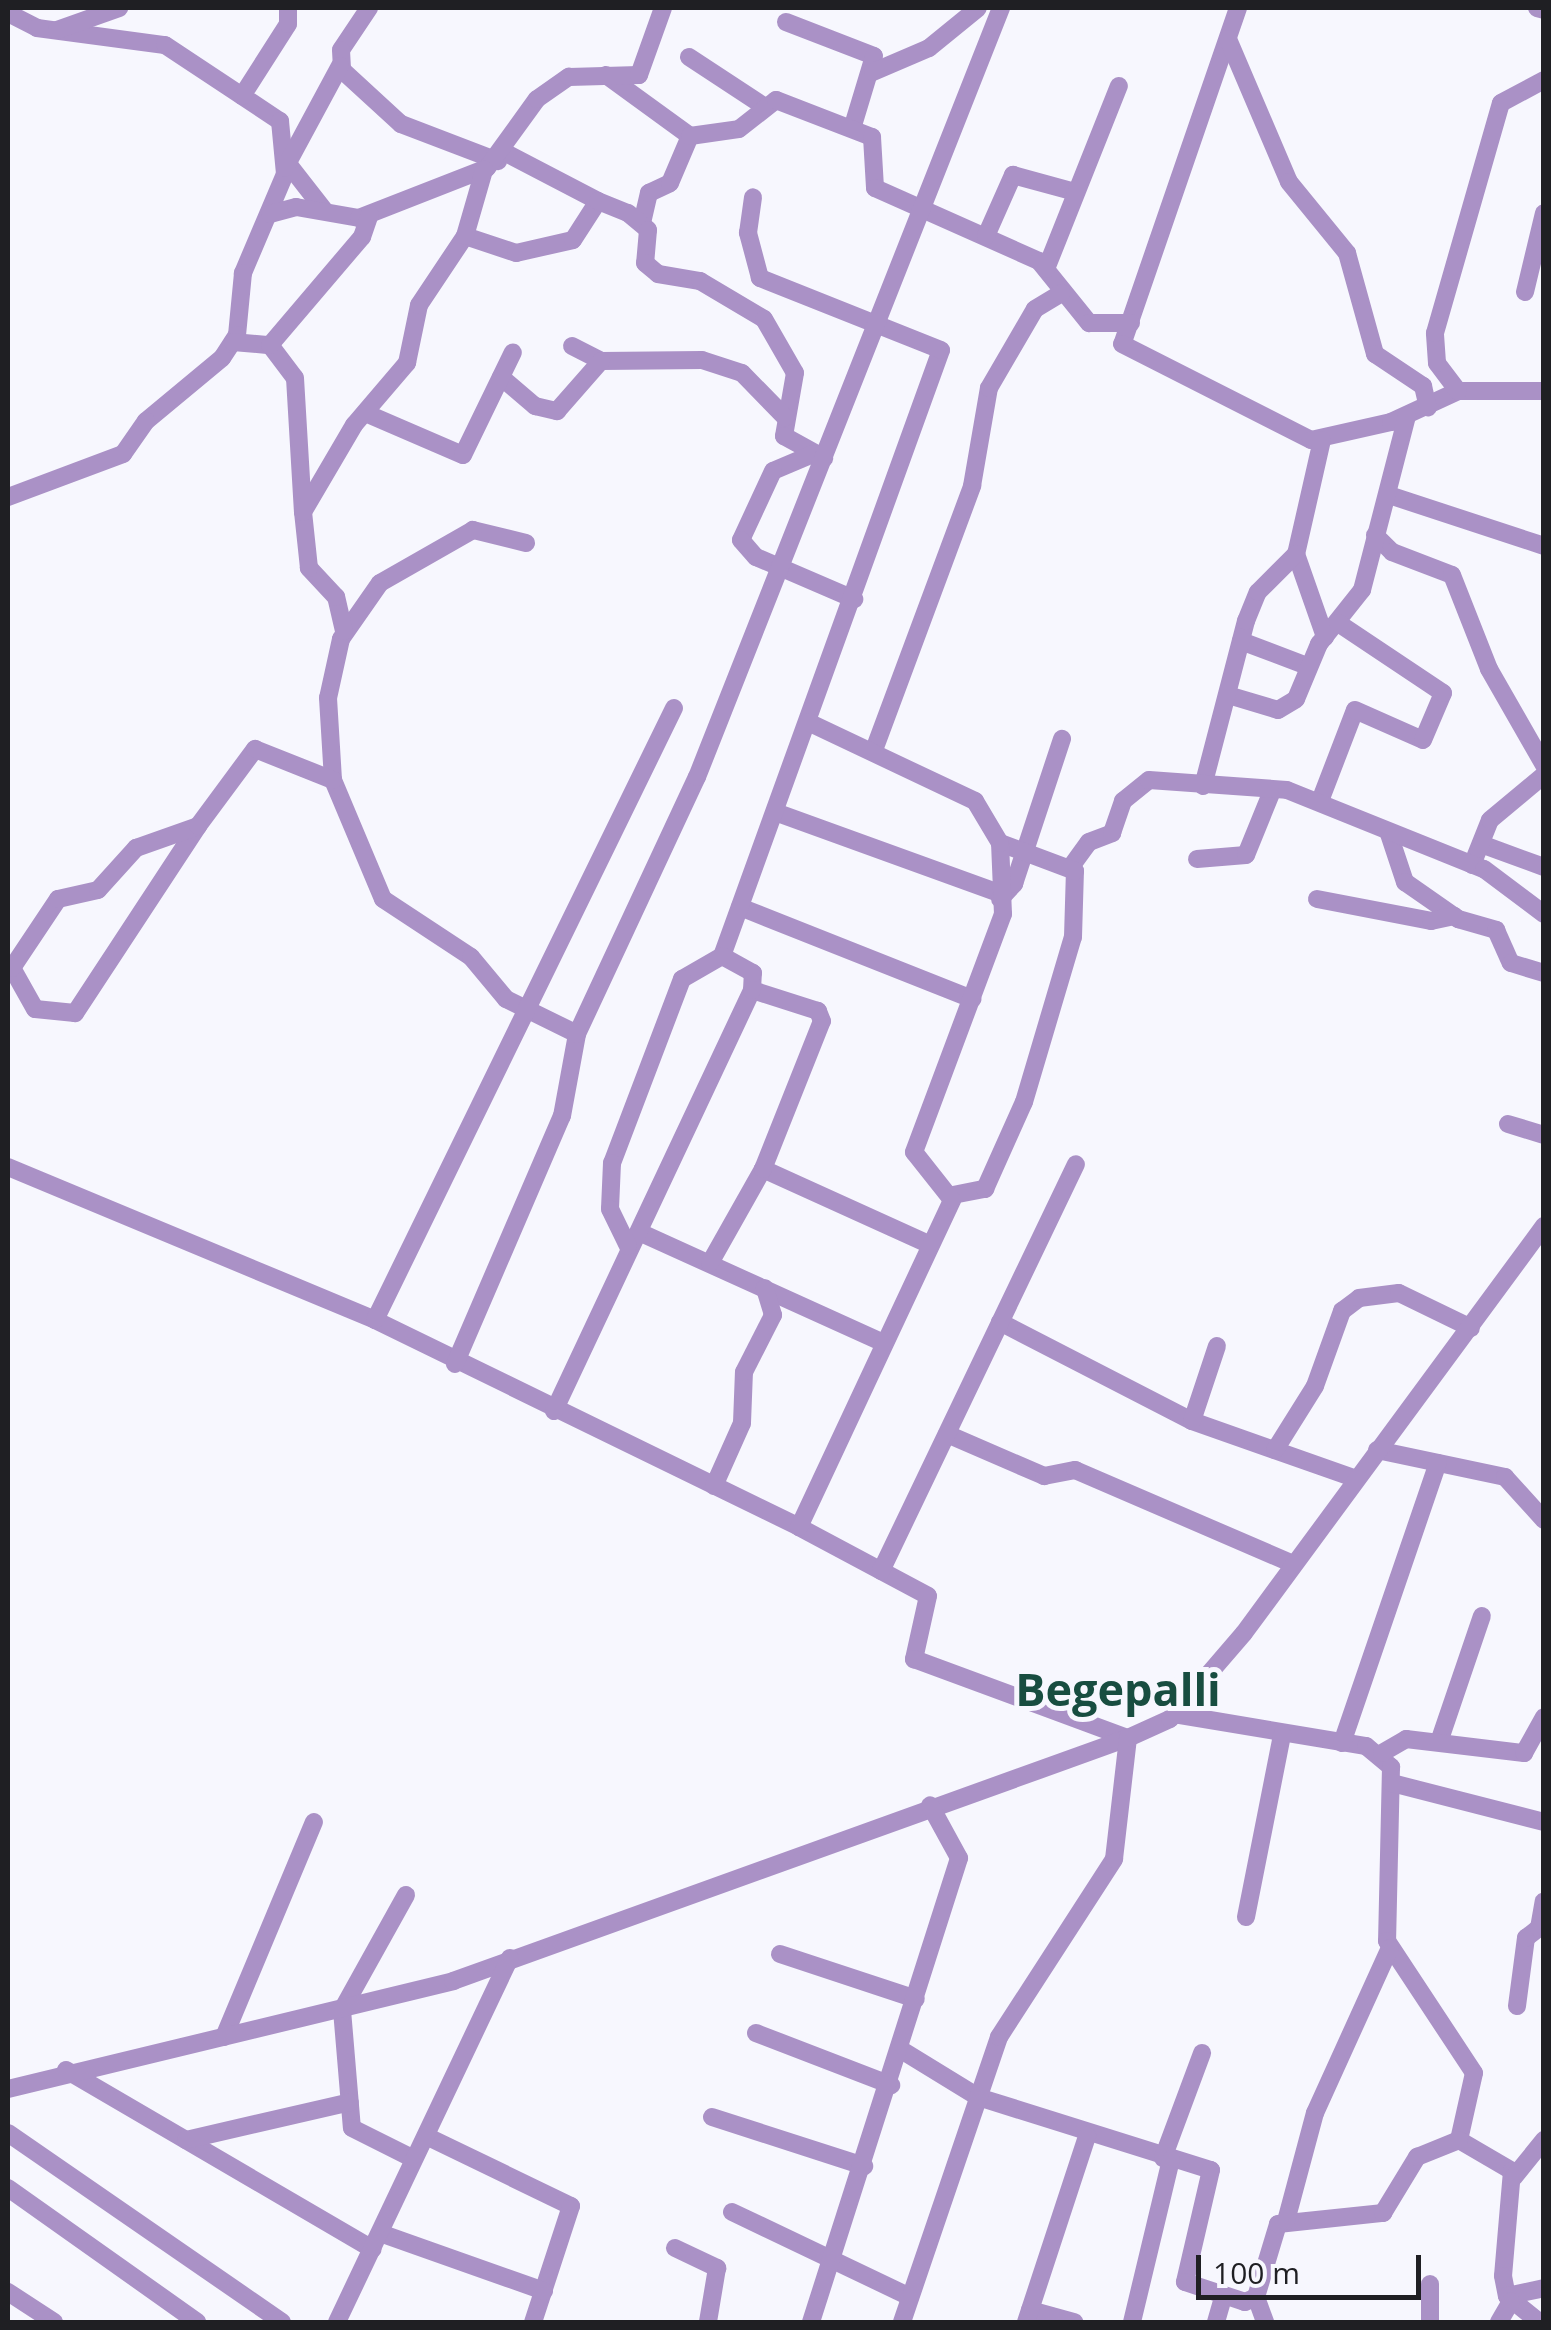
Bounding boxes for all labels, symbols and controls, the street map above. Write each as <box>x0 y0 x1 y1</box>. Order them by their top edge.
district label: Begepalli <box>1015 1662 1221 1716</box>
scale bar <box>1201 2235 1426 2297</box>
text: 100 m <box>1213 2252 1300 2293</box>

